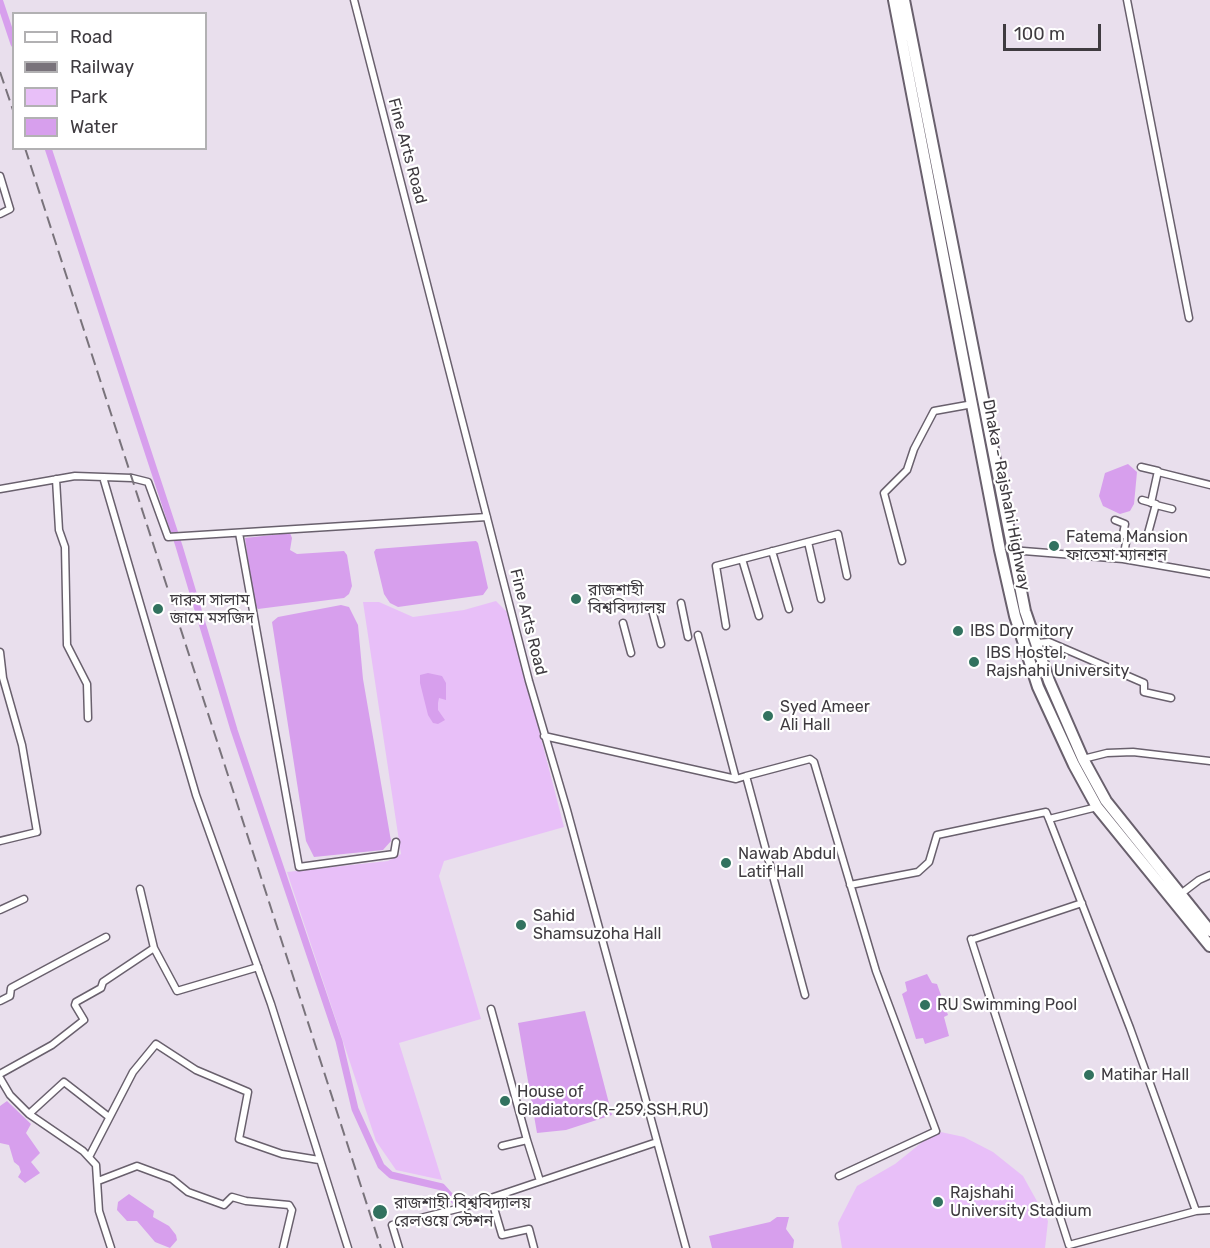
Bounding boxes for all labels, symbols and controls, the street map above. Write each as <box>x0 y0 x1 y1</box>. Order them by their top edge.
legend <box>12 12 207 150</box>
scale bar <box>1006 12 1104 50</box>
text: 100 m <box>1014 23 1065 45</box>
text: Road <box>70 26 113 48</box>
text: Railway <box>70 56 134 78</box>
text: Park <box>70 86 107 108</box>
street label: Fine Arts Road <box>384 96 430 206</box>
text: Water <box>70 116 118 138</box>
street label: Dhaka - Rajshahi Highway <box>978 398 1034 592</box>
place label: Fatema Mansion ফাতেমা ম্যানশন <box>1066 527 1188 565</box>
marker: Fatema Mansion ফাতেমা ম্যানশন <box>1047 539 1061 553</box>
street label: Fine Arts Road <box>506 567 550 677</box>
place label: রাজশাহী বিশ্ববিদ্যালয় <box>588 580 666 618</box>
place label: দারুস সালাম জামে মসজিদ <box>170 590 254 628</box>
marker: রাজশাহী বিশ্ববিদ্যালয় <box>569 592 583 606</box>
marker: দারুস সালাম জামে মসজিদ <box>151 602 165 616</box>
place label: IBS Dormitory <box>970 621 1074 641</box>
marker: IBS Dormitory <box>951 624 965 638</box>
place label: IBS Hostel, Rajshahi University <box>986 643 1129 681</box>
marker: IBS Hostel, Rajshahi University <box>967 655 981 669</box>
place label: Syed Ameer Ali Hall <box>780 697 870 735</box>
marker: Syed Ameer Ali Hall <box>761 709 775 723</box>
place label: Nawab Abdul Latif Hall <box>738 844 836 882</box>
marker: Nawab Abdul Latif Hall <box>719 856 733 870</box>
place label: Sahid Shamsuzoha Hall <box>533 906 661 944</box>
marker: Sahid Shamsuzoha Hall <box>514 918 528 932</box>
place label: RU Swimming Pool <box>937 995 1077 1015</box>
marker: RU Swimming Pool <box>918 998 932 1012</box>
place label: Matihar Hall <box>1101 1065 1189 1085</box>
marker: Matihar Hall <box>1082 1068 1096 1082</box>
place label: House of Gladiators(R-259,SSH,RU) <box>517 1082 708 1120</box>
marker: House of Gladiators(R-259,SSH,RU) <box>498 1094 512 1108</box>
place label: Rajshahi University Stadium <box>950 1183 1092 1221</box>
place label: রাজশাহী বিশ্ববিদ্যালয় রেলওয়ে স্টেশন <box>394 1193 531 1231</box>
marker: Rajshahi University Stadium <box>931 1195 945 1209</box>
marker: রাজশাহী বিশ্ববিদ্যালয় রেলওয়ে স্টেশন <box>371 1203 389 1221</box>

